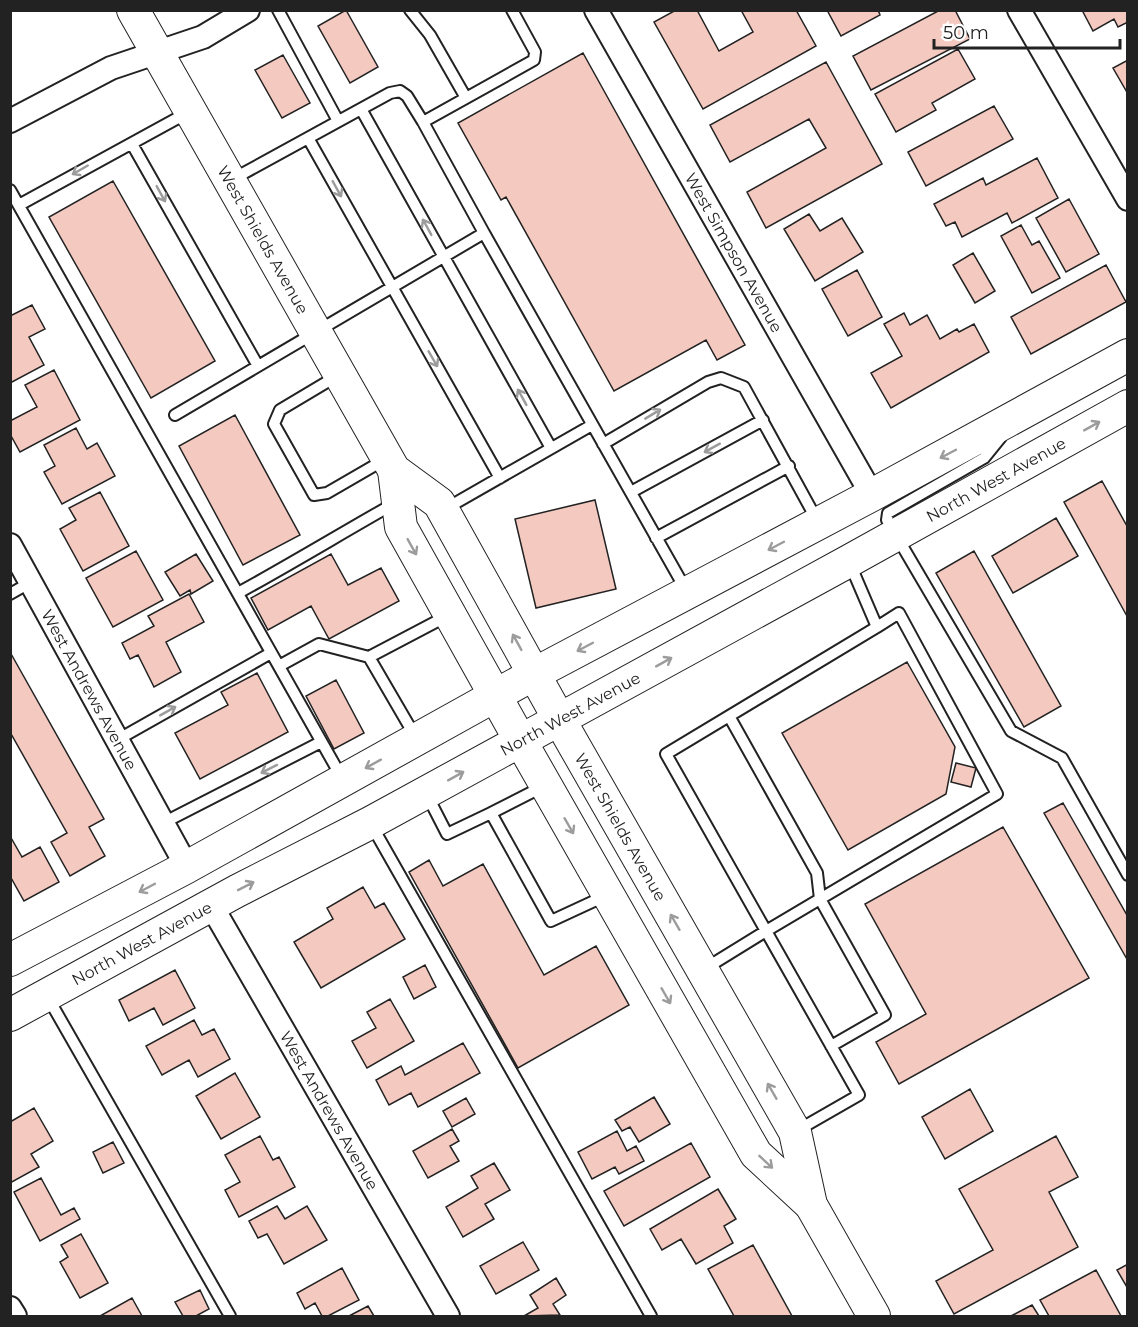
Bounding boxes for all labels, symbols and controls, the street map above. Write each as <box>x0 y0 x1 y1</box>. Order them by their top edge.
scale bar <box>934 12 1120 50</box>
text: 50 m <box>943 22 989 44</box>
street label: West Shields Avenue <box>213 162 312 317</box>
one-way arrow <box>72 165 89 177</box>
street label: West Simpson Avenue <box>681 170 786 336</box>
one-way arrow <box>331 180 343 197</box>
one-way arrow <box>155 186 167 203</box>
one-way arrow <box>421 219 433 236</box>
one-way arrow <box>427 350 439 367</box>
one-way arrow <box>516 389 528 406</box>
one-way arrow <box>644 408 661 420</box>
one-way arrow <box>1083 420 1100 432</box>
street label: North West Avenue <box>923 433 1069 526</box>
one-way arrow <box>704 442 721 454</box>
one-way arrow <box>940 448 957 460</box>
one-way arrow <box>407 537 418 555</box>
one-way arrow <box>768 540 785 552</box>
street label: West Andrews Avenue <box>37 606 141 773</box>
one-way arrow <box>510 634 522 651</box>
one-way arrow <box>577 641 594 653</box>
one-way arrow <box>655 656 672 668</box>
street label: North West Avenue <box>497 668 644 760</box>
one-way arrow <box>159 705 176 717</box>
street label: West Shields Avenue <box>570 750 670 904</box>
one-way arrow <box>365 758 382 770</box>
one-way arrow <box>261 763 279 775</box>
one-way arrow <box>447 770 464 782</box>
one-way arrow <box>564 817 575 835</box>
one-way arrow <box>237 880 255 892</box>
one-way arrow <box>139 882 156 894</box>
street label: North West Avenue <box>69 898 215 989</box>
one-way arrow <box>669 914 681 931</box>
one-way arrow <box>660 987 672 1004</box>
street label: West Andrews Avenue <box>276 1028 382 1193</box>
one-way arrow <box>765 1083 777 1100</box>
one-way arrow <box>758 1155 773 1170</box>

